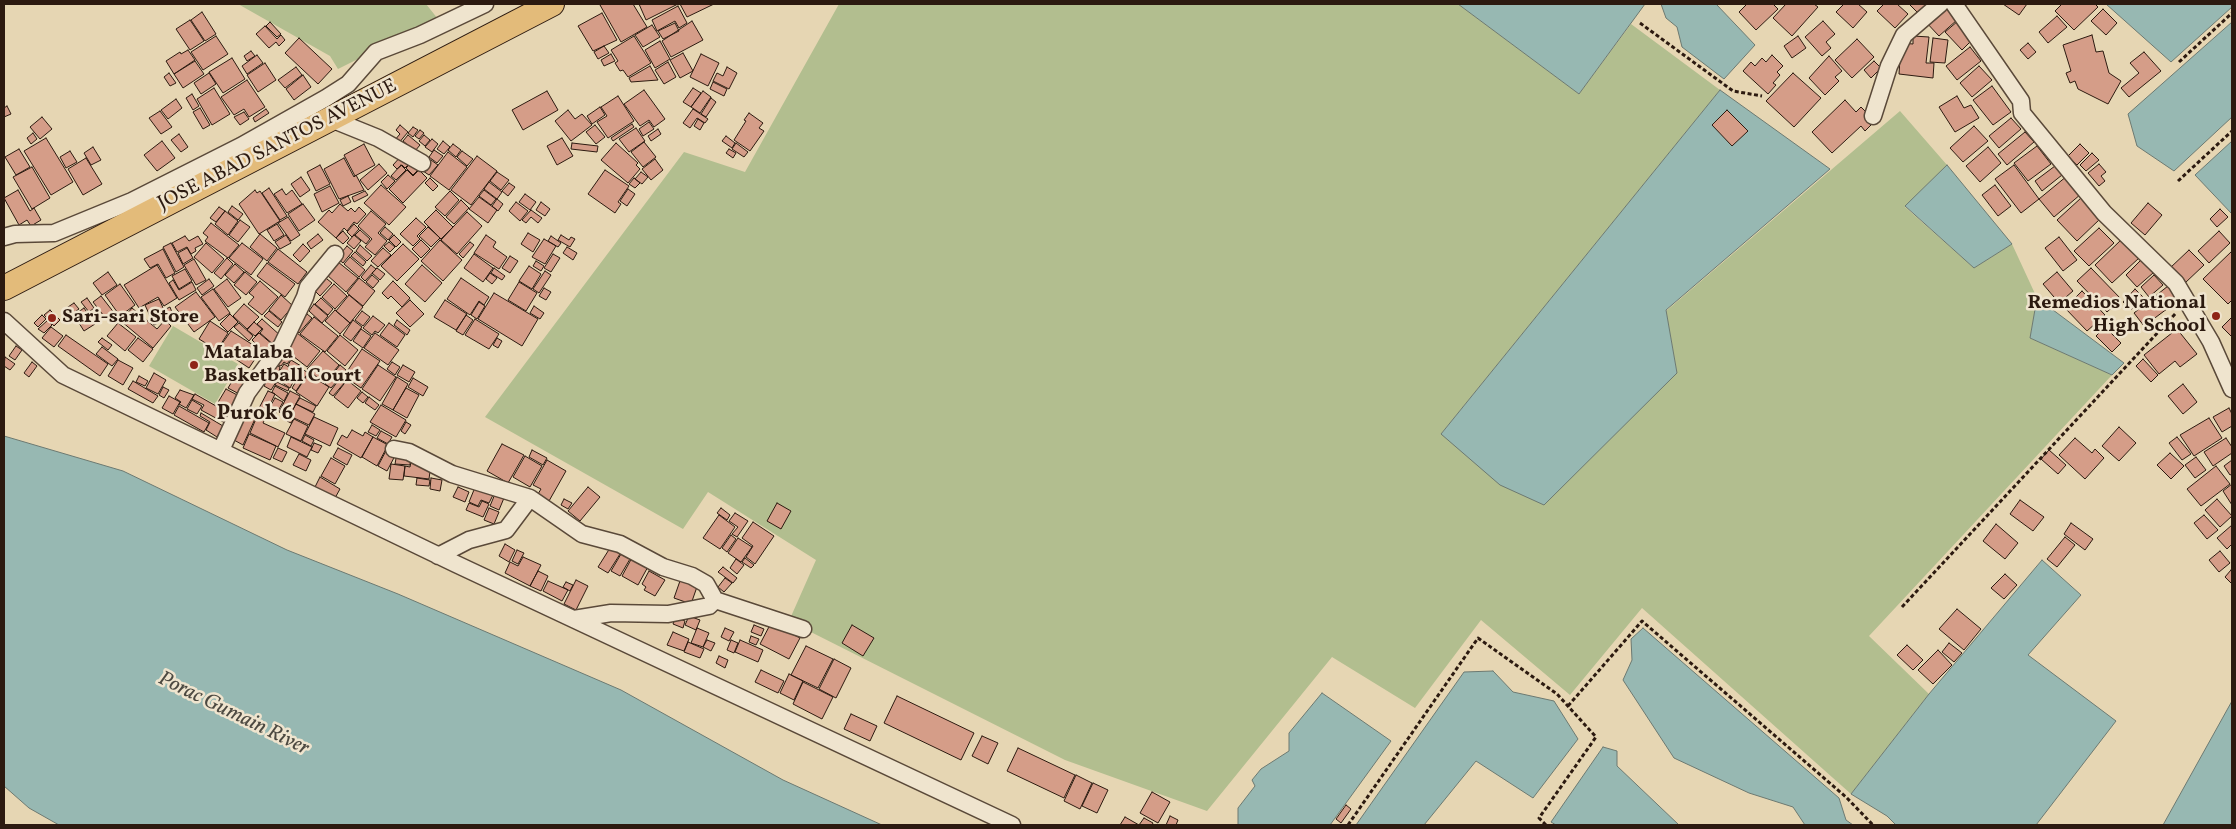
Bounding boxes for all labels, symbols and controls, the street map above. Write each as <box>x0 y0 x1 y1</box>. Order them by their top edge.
street label: JOSE ABAD SANTOS AVENUE <box>154 75 402 217</box>
place label: Remedios National High School <box>2028 292 2206 339</box>
place label: Sari-sari Store <box>62 306 199 330</box>
marker: Remedios National High School <box>2210 310 2222 322</box>
marker: Sari-sari Store <box>46 312 58 324</box>
place label: Matalaba Basketball Court <box>204 342 361 389</box>
marker: Matalaba Basketball Court <box>188 359 200 371</box>
district label: Purok 6 <box>217 402 293 428</box>
water label: Porac Gumain River <box>153 668 313 762</box>

